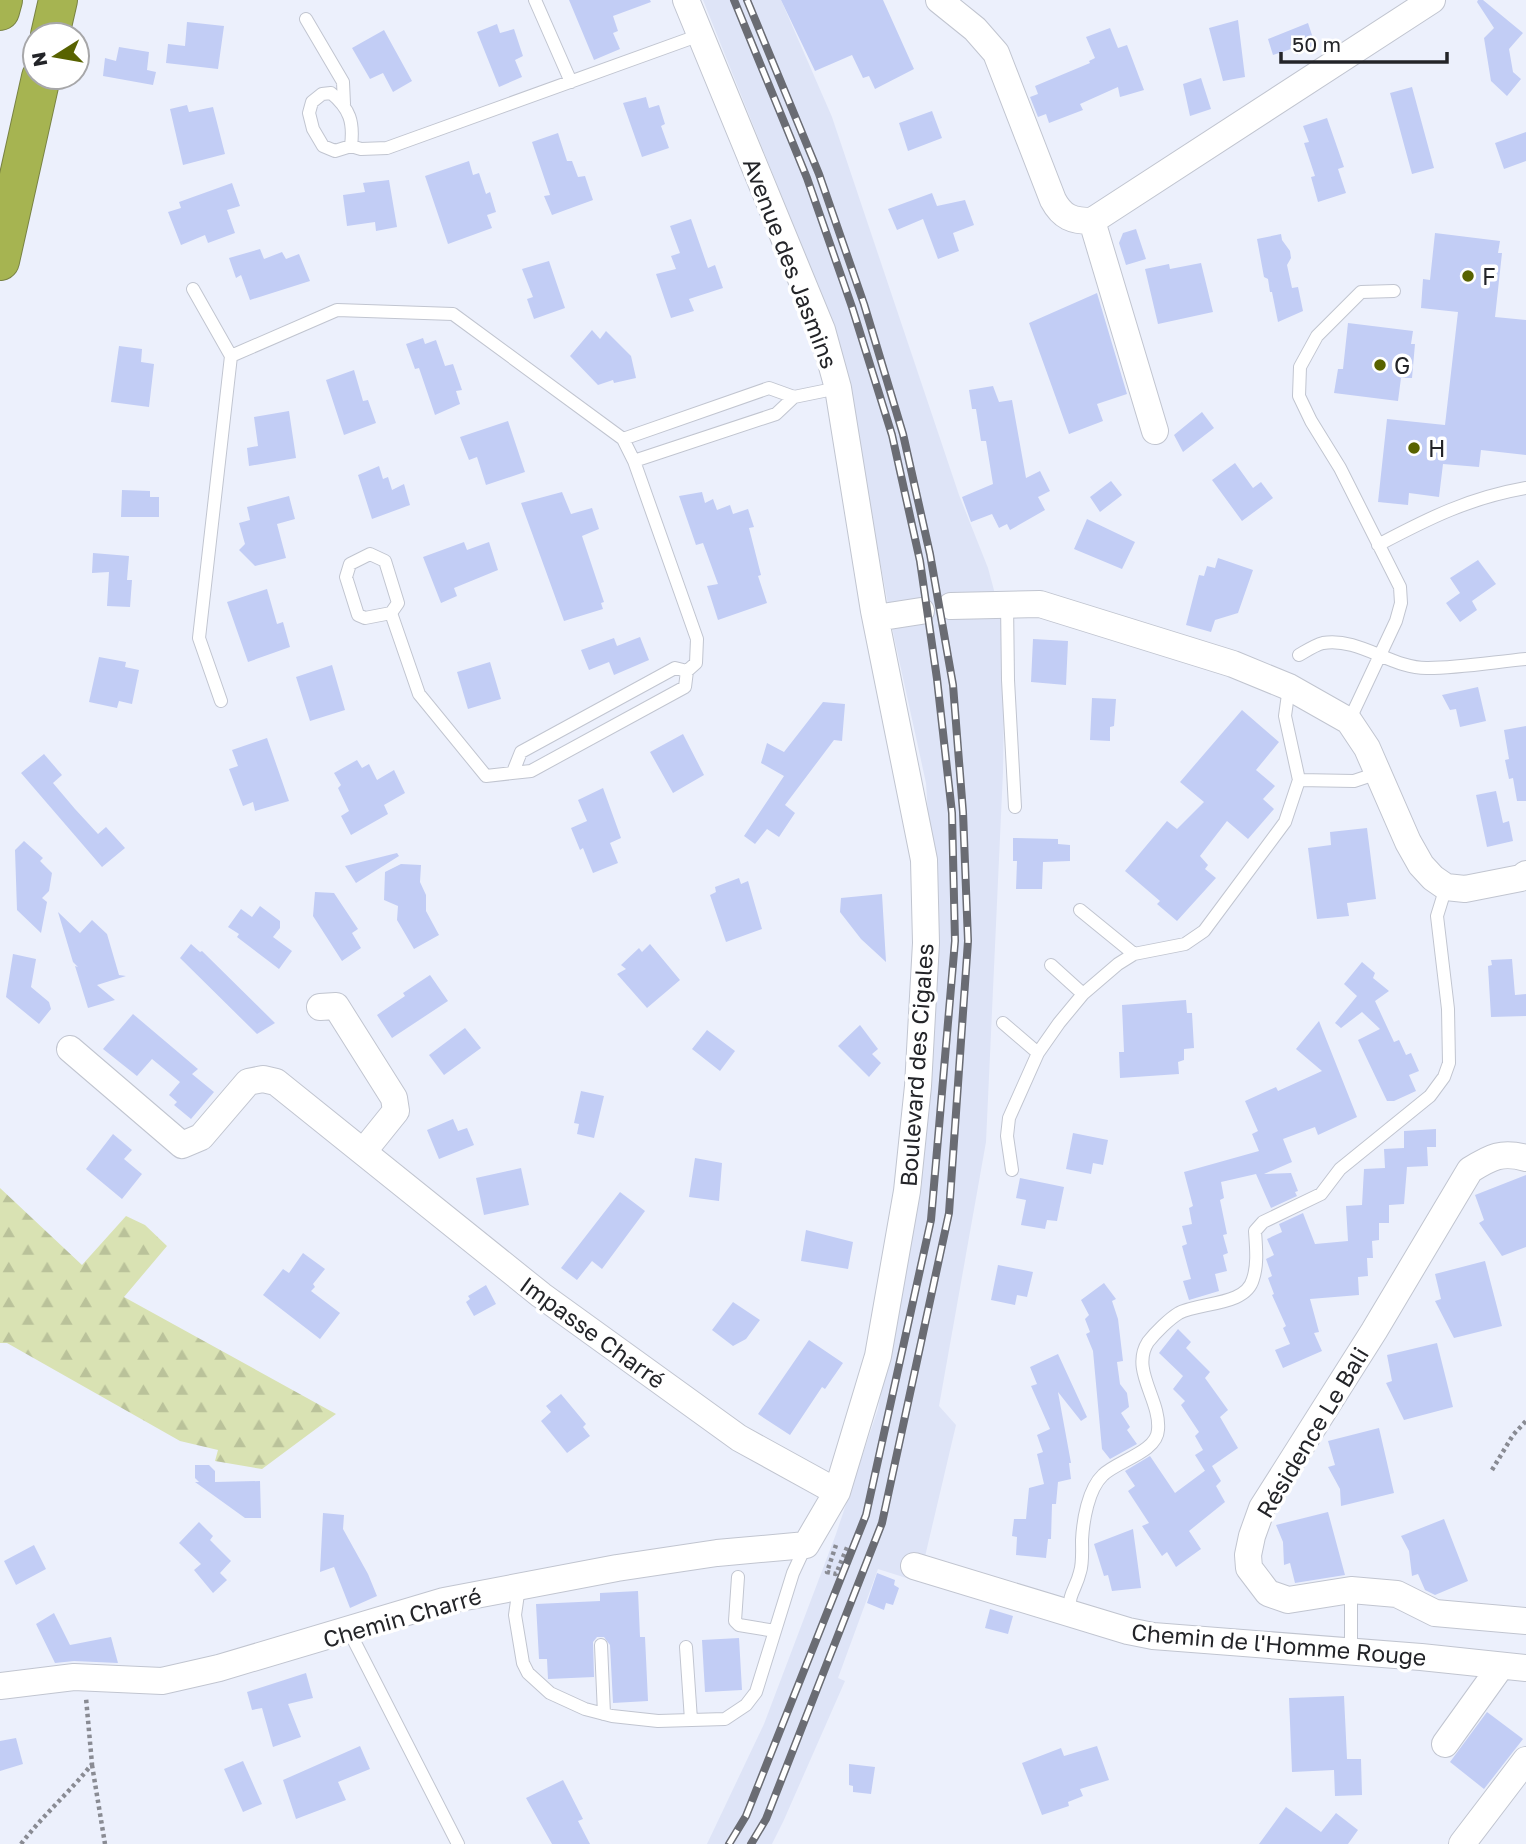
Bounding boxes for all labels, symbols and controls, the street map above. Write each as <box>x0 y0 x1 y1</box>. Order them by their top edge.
north arrow <box>21 21 91 91</box>
scale bar <box>1281 21 1447 65</box>
text: 50 m <box>1292 31 1341 57</box>
text: N <box>26 50 51 69</box>
street label: Avenue des Jasmins <box>738 154 844 372</box>
place label: F <box>1482 262 1496 290</box>
marker: F <box>1460 268 1476 284</box>
place label: G <box>1394 351 1410 379</box>
marker: G <box>1372 357 1388 373</box>
place label: H <box>1428 434 1445 462</box>
marker: H <box>1406 440 1422 456</box>
street label: Boulevard des Cigales <box>894 942 938 1188</box>
street label: Impasse Charré <box>515 1270 671 1394</box>
street label: Résidence Le Bali <box>1250 1342 1374 1522</box>
street label: Chemin Charré <box>320 1581 484 1653</box>
street label: Chemin de l'Homme Rouge <box>1130 1617 1428 1671</box>

